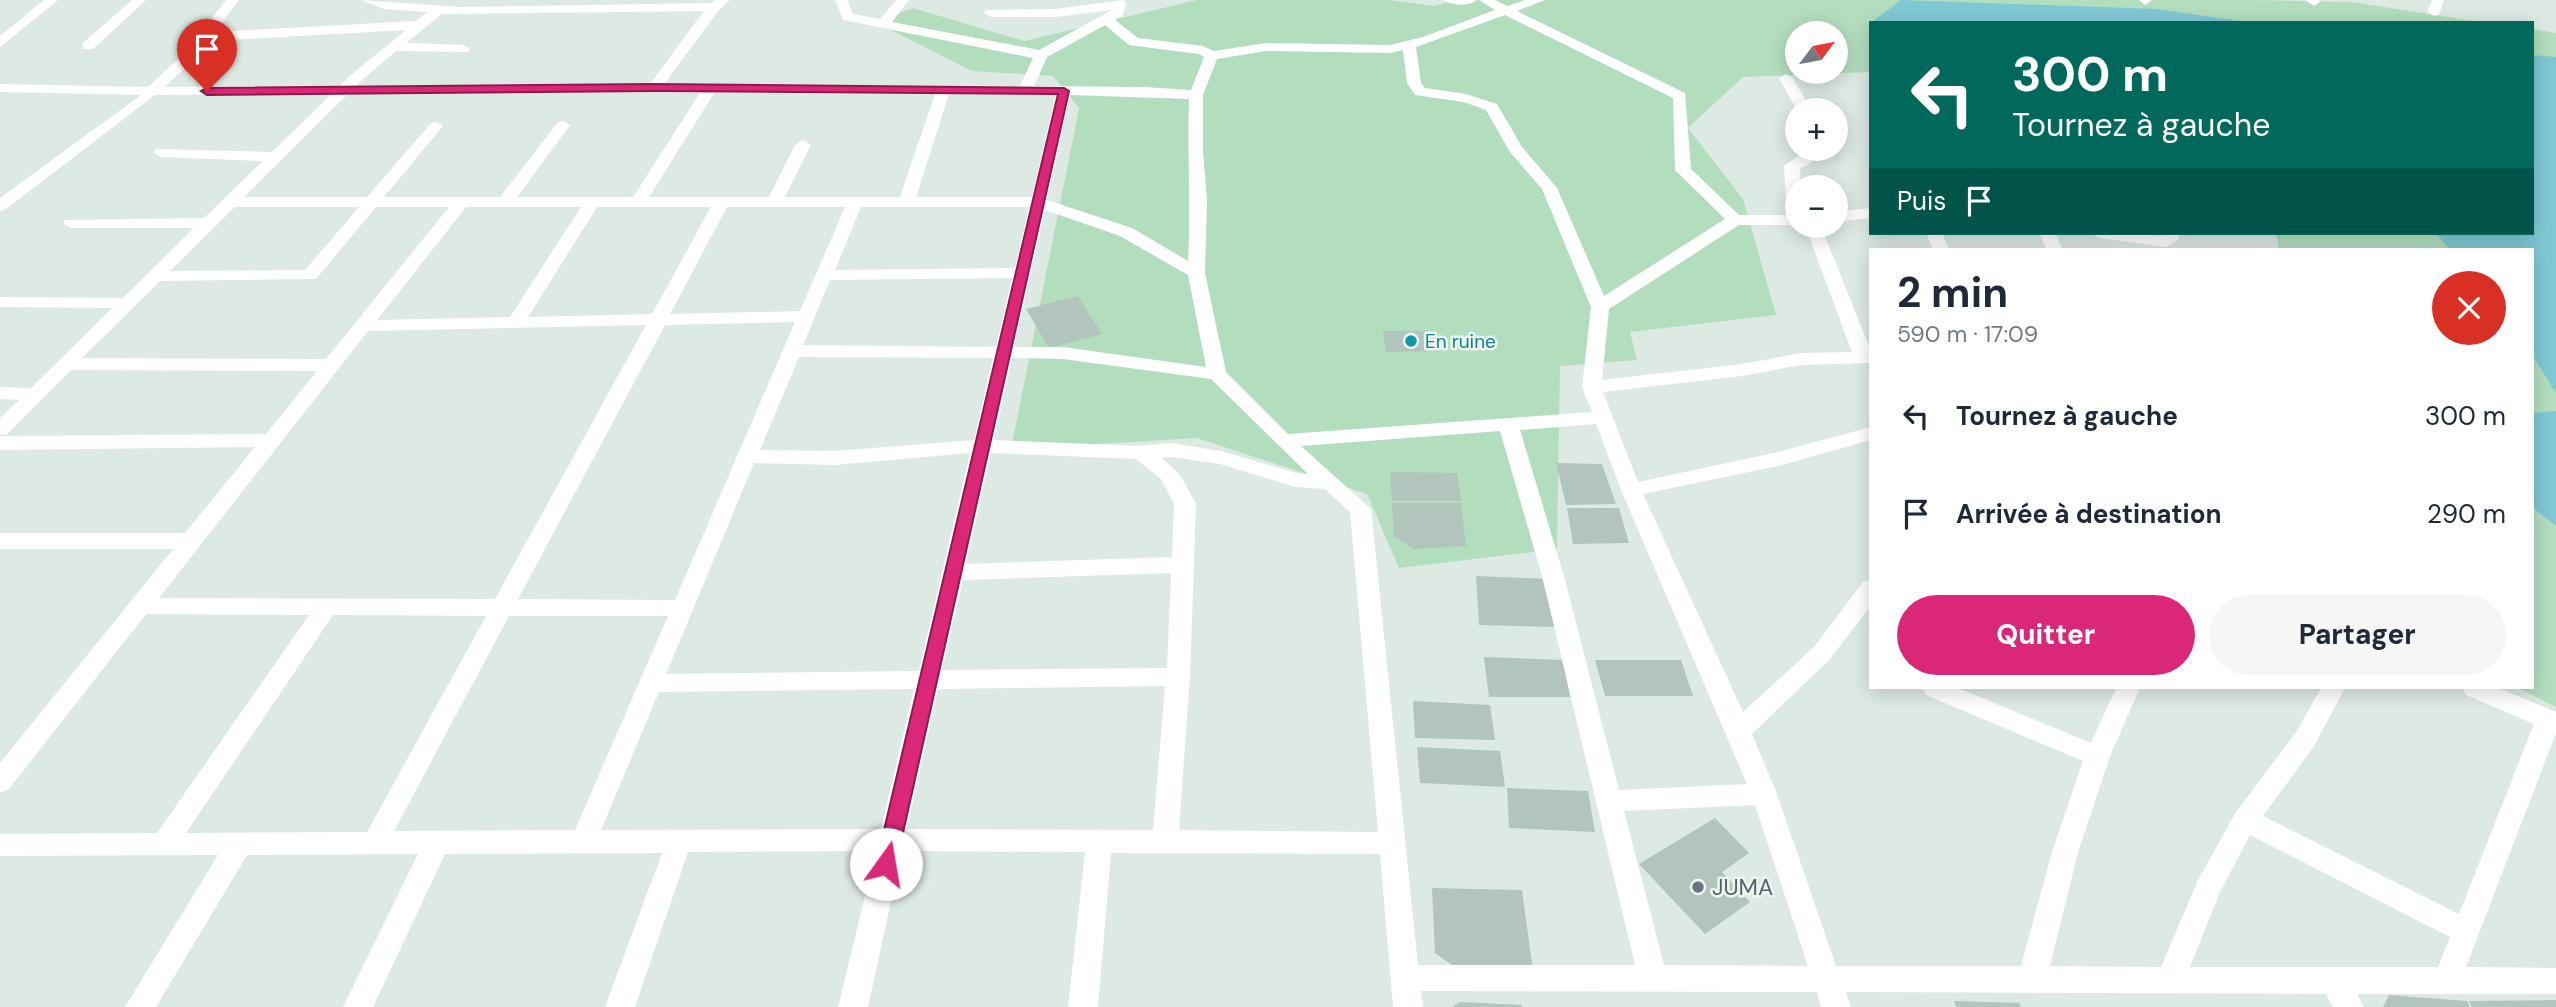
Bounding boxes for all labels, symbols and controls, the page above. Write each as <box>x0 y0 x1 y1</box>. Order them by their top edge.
pin <box>177 19 237 91</box>
north arrow <box>1785 21 1848 84</box>
map controls <box>1785 21 1848 238</box>
icon: arrive <box>188 30 226 68</box>
text: 300 m <box>2012 42 2168 106</box>
icon: left <box>1897 49 1988 140</box>
button: + <box>1785 98 1848 161</box>
text: Tournez à gauche <box>2012 104 2270 146</box>
button: − <box>1785 175 1848 238</box>
icon: arrive <box>1960 182 1998 220</box>
text: Puis <box>1897 184 1946 218</box>
text: 2 min <box>1897 265 2008 320</box>
button: close <box>2432 271 2506 345</box>
text: 590 m · 17:09 <box>1897 319 2038 349</box>
place label: En ruine <box>1425 329 1496 354</box>
marker: En ruine <box>1403 333 1419 349</box>
icon: left <box>1897 397 1935 435</box>
text: Tournez à gauche <box>1956 399 2178 433</box>
text: 300 m <box>2425 399 2506 433</box>
icon: arrive <box>1897 495 1935 533</box>
text: Arrivée à destination <box>1956 497 2222 531</box>
text: 290 m <box>2427 497 2506 531</box>
button: Quitter <box>1897 595 2195 675</box>
button: Partager <box>2209 595 2506 675</box>
position arrow <box>849 827 923 901</box>
place label: JUMA <box>1712 872 1773 902</box>
marker: JUMA <box>1690 879 1706 895</box>

